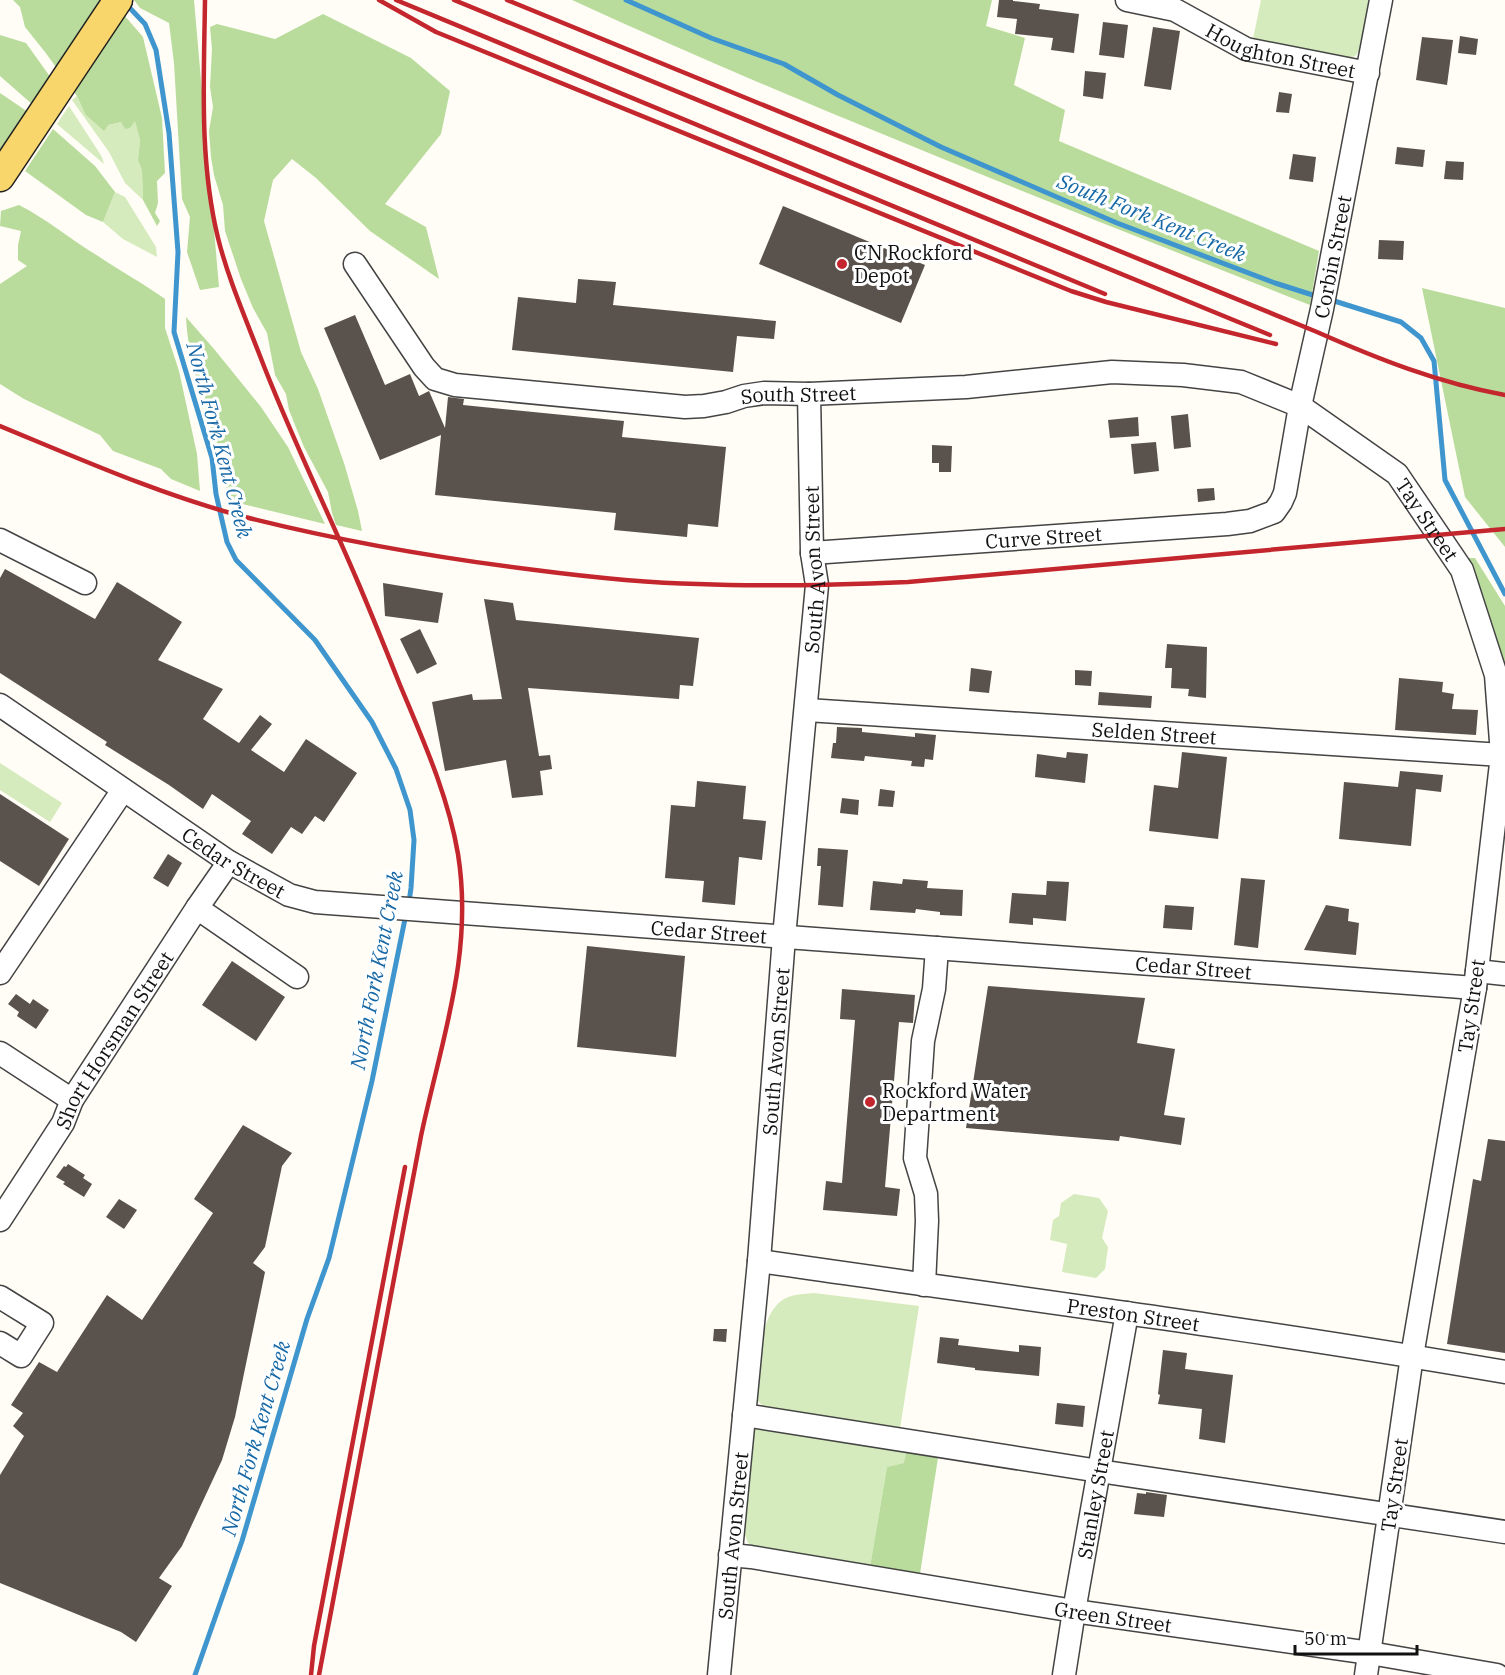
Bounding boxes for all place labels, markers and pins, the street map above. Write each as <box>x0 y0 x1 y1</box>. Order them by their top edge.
place label: CN Rockford Depot <box>854 239 973 289</box>
marker: CN Rockford Depot <box>835 257 849 271</box>
place label: Rockford Water Department <box>882 1077 1028 1127</box>
marker: Rockford Water Department <box>863 1095 877 1109</box>

